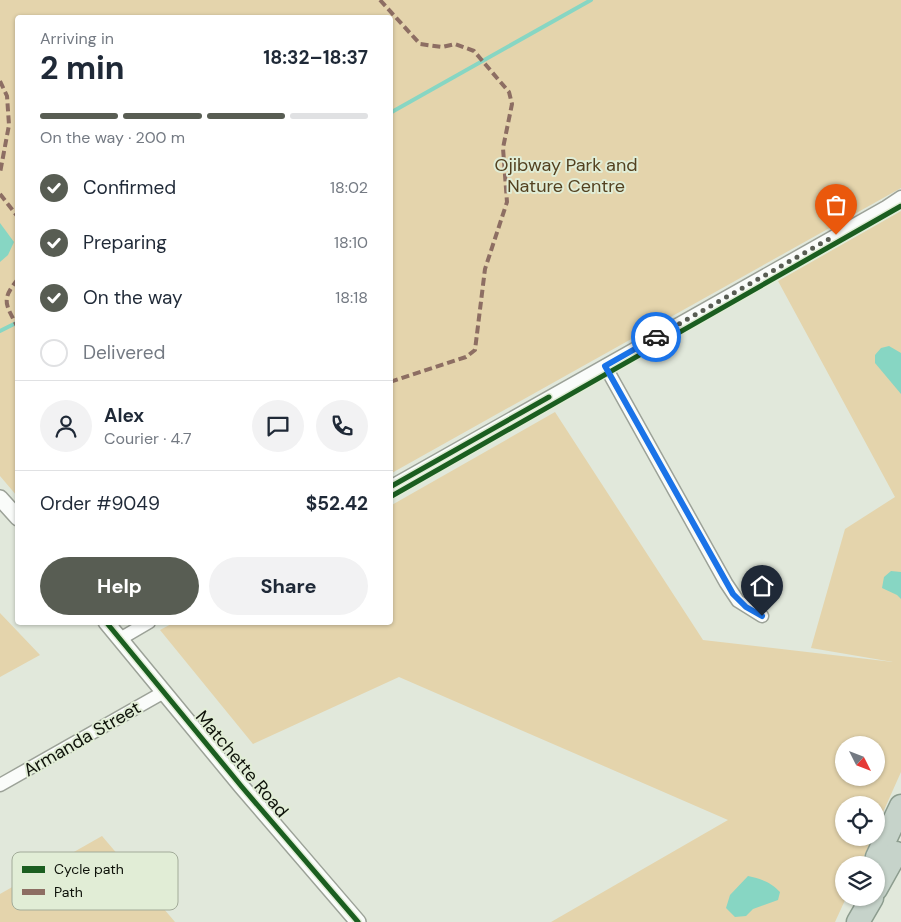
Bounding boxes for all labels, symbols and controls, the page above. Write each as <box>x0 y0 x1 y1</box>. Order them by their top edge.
text: Arriving in <box>40 28 114 49</box>
text: 18:32–18:37 <box>263 45 368 70</box>
text: 2 min <box>40 47 125 89</box>
text: On the way · 200 m <box>40 127 185 148</box>
park label: Ojibway Park and Nature Centre <box>494 153 638 198</box>
icon: check <box>40 174 68 202</box>
text: Confirmed <box>83 175 176 200</box>
text: 18:02 <box>330 177 368 198</box>
pin <box>815 184 857 235</box>
icon: bag <box>822 191 850 219</box>
icon: check <box>40 229 68 257</box>
text: Preparing <box>83 230 167 255</box>
text: 18:10 <box>334 232 368 253</box>
icon: check <box>40 284 68 312</box>
text: On the way <box>83 285 183 310</box>
text: 18:18 <box>335 287 368 308</box>
courier <box>631 312 681 362</box>
icon: car <box>642 323 670 351</box>
text: Delivered <box>83 340 165 365</box>
button: person <box>40 400 92 452</box>
button: chat <box>252 400 304 452</box>
button: phone <box>316 400 368 452</box>
text: Alex <box>104 403 144 428</box>
text: Courier · 4.7 <box>104 428 192 449</box>
text: Order #9049 <box>40 491 160 516</box>
text: $52.42 <box>306 491 368 516</box>
button: Help <box>40 557 199 615</box>
button: Share <box>209 557 368 615</box>
pin <box>741 565 783 616</box>
icon: home <box>748 572 776 600</box>
street label: Armanda Street <box>19 696 145 782</box>
street label: Matchette Road <box>190 705 294 823</box>
north arrow <box>835 736 885 786</box>
map controls <box>835 736 885 906</box>
button: locate <box>835 796 885 846</box>
legend <box>12 852 178 910</box>
button: layers <box>835 856 885 906</box>
text: Cycle path <box>54 860 124 878</box>
text: Path <box>54 883 83 901</box>

